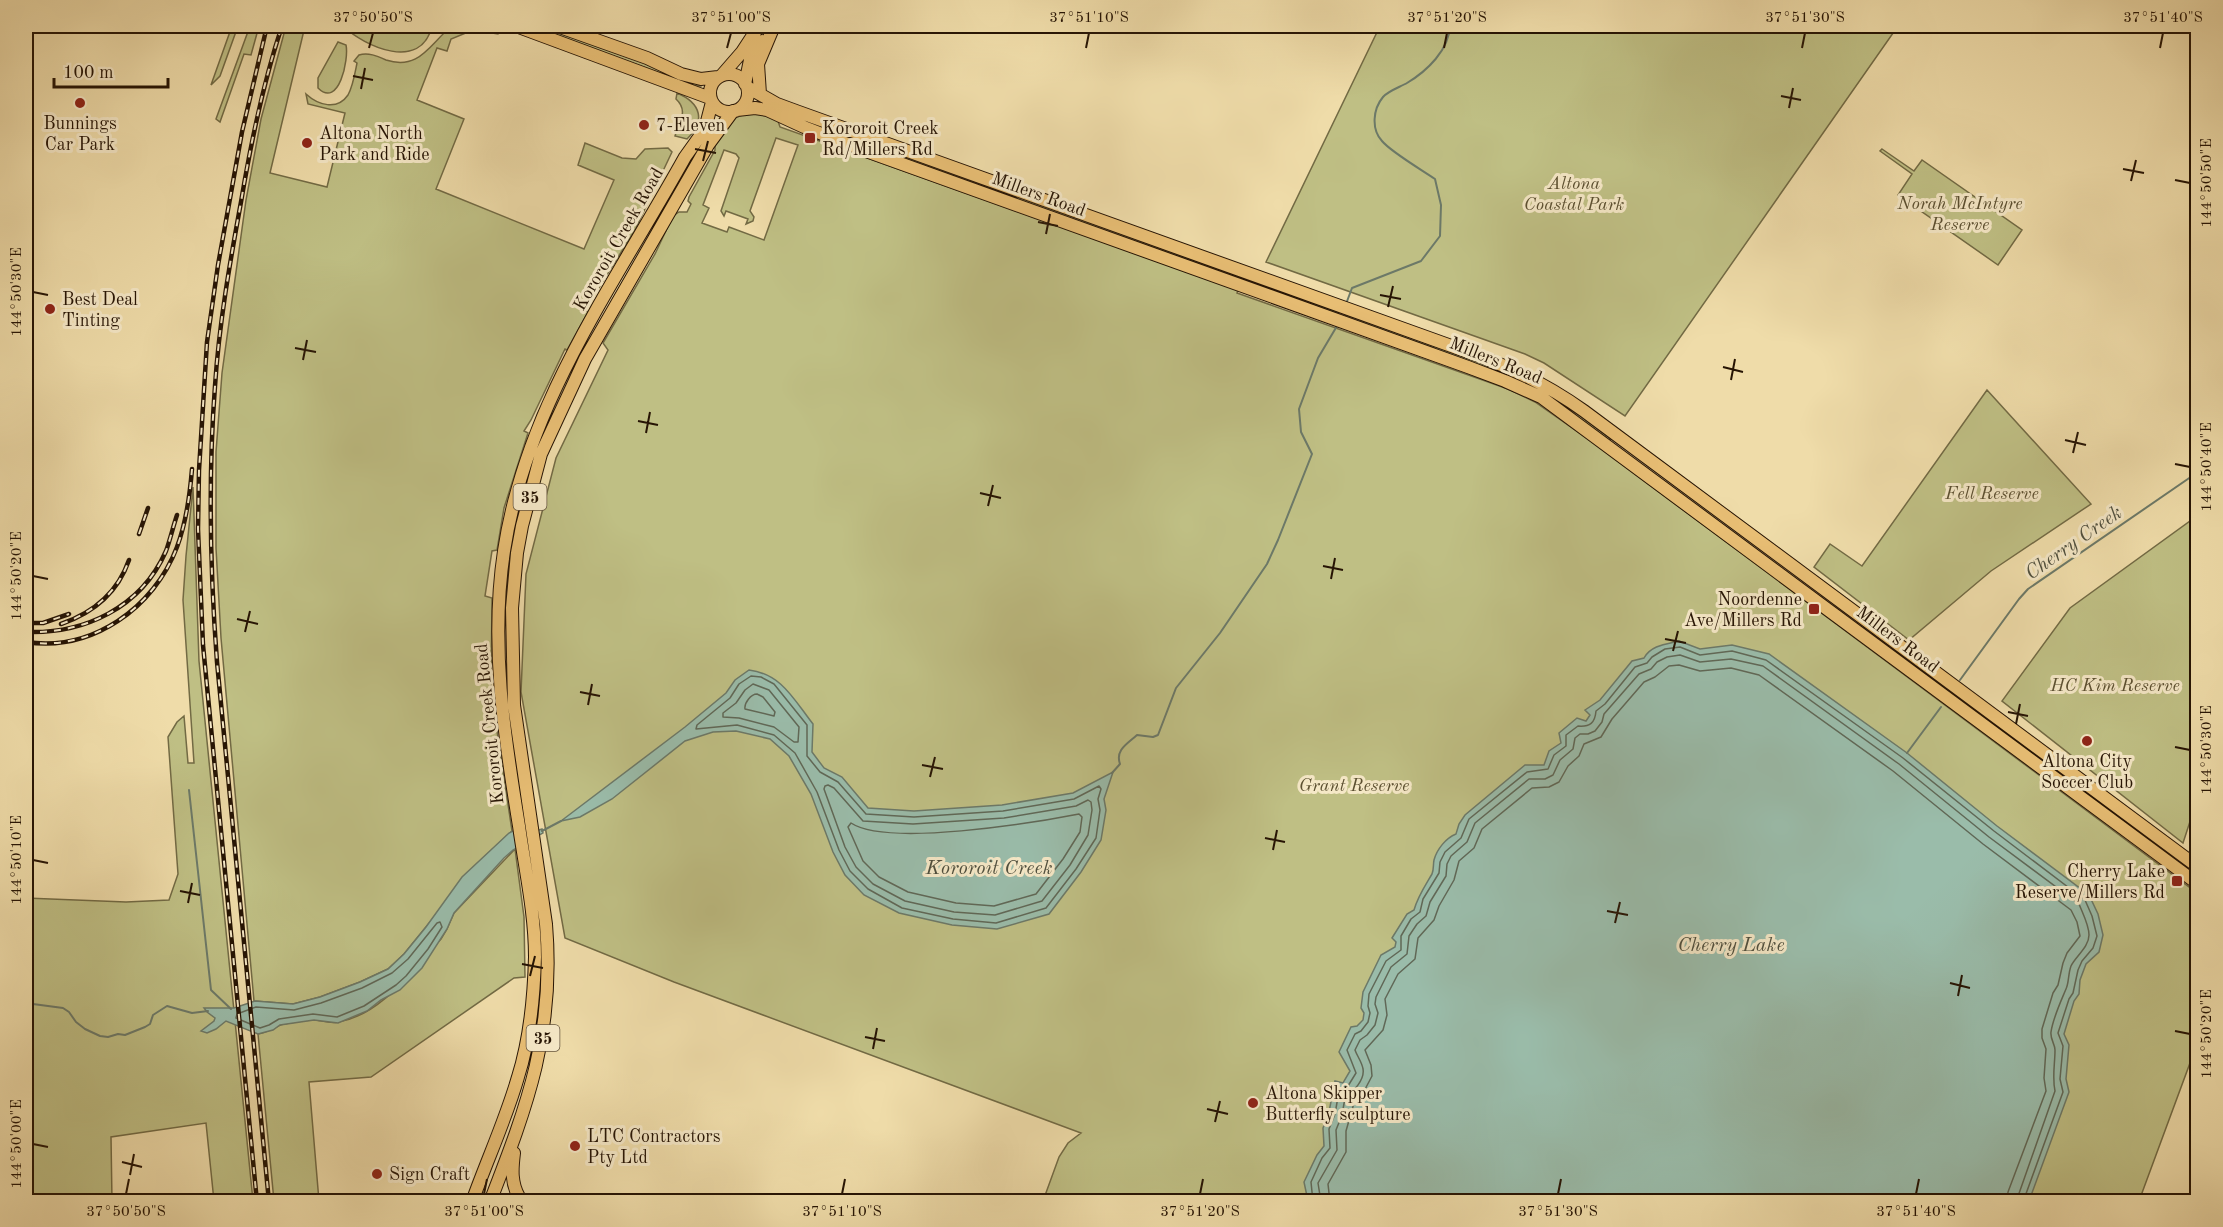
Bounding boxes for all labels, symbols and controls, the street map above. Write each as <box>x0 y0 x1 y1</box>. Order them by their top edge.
text: 37°50'50"S <box>333 11 413 26</box>
text: 37°51'00"S <box>691 11 771 26</box>
text: 37°51'10"S <box>1049 11 1129 26</box>
text: 37°51'20"S <box>1407 11 1487 26</box>
text: 37°51'30"S <box>1765 11 1845 26</box>
text: 37°51'40"S <box>2123 11 2203 26</box>
scale bar <box>54 51 168 89</box>
text: 100 m <box>63 64 114 82</box>
marker: Bunnings Car Park <box>73 96 87 110</box>
place label: Bunnings Car Park <box>43 115 117 154</box>
place label: 7-Eleven <box>656 117 726 135</box>
marker: 7-Eleven <box>637 118 651 132</box>
place label: Kororoit Creek Rd/Millers Rd <box>822 120 939 159</box>
place label: Altona North Park and Ride <box>319 125 430 164</box>
marker: Kororoit Creek Rd/Millers Rd <box>803 131 817 145</box>
marker: Altona North Park and Ride <box>300 136 314 150</box>
text: 144°50'50"E <box>2200 138 2215 228</box>
street label: Kororoit Creek Road <box>571 165 667 314</box>
street label: Millers Road <box>989 170 1088 220</box>
park label: Altona Coastal Park <box>1524 175 1624 214</box>
park label: Norah McIntyre Reserve <box>1896 195 2023 234</box>
text: 144°50'30"E <box>10 247 25 337</box>
place label: Best Deal Tinting <box>62 291 138 330</box>
marker: Best Deal Tinting <box>43 302 57 316</box>
street label: Millers Road <box>1447 334 1545 388</box>
text: 144°50'40"E <box>2200 422 2215 512</box>
road number: 35 <box>514 484 546 510</box>
park label: Fell Reserve <box>1944 485 2039 503</box>
water label: Cherry Creek <box>2022 503 2126 584</box>
text: 144°50'20"E <box>10 531 25 621</box>
place label: Noordenne Ave/Millers Rd <box>1684 591 1802 630</box>
marker: Noordenne Ave/Millers Rd <box>1807 602 1821 616</box>
street label: Millers Road <box>1853 603 1942 677</box>
street label: Kororoit Creek Road <box>473 642 507 805</box>
park label: HC Kim Reserve <box>2049 677 2180 695</box>
text: 144°50'30"E <box>2200 705 2215 795</box>
marker: Altona City Soccer Club <box>2080 734 2094 748</box>
place label: Altona City Soccer Club <box>2041 753 2133 792</box>
park label: Grant Reserve <box>1299 777 1409 795</box>
text: 144°50'10"E <box>10 815 25 905</box>
water label: Kororoit Creek <box>925 859 1053 879</box>
place label: Cherry Lake Reserve/Millers Rd <box>2015 863 2165 902</box>
marker: Cherry Lake Reserve/Millers Rd <box>2170 874 2184 888</box>
water label: Cherry Lake <box>1677 936 1785 956</box>
text: 144°50'20"E <box>2200 989 2215 1079</box>
road number: 35 <box>526 1025 560 1051</box>
place label: Altona Skipper Butterfly sculpture <box>1265 1085 1410 1124</box>
marker: Altona Skipper Butterfly sculpture <box>1246 1096 1260 1110</box>
text: 144°50'00"E <box>10 1099 25 1189</box>
place label: LTC Contractors Pty Ltd <box>587 1128 721 1167</box>
marker: LTC Contractors Pty Ltd <box>568 1139 582 1153</box>
place label: Sign Craft <box>389 1166 470 1184</box>
marker: Sign Craft <box>370 1167 384 1181</box>
text: 37°50'50"S <box>86 1205 166 1220</box>
text: 37°51'00"S <box>444 1205 524 1220</box>
text: 37°51'10"S <box>802 1205 882 1220</box>
text: 37°51'20"S <box>1160 1205 1240 1220</box>
text: 37°51'30"S <box>1518 1205 1598 1220</box>
text: 37°51'40"S <box>1876 1205 1956 1220</box>

